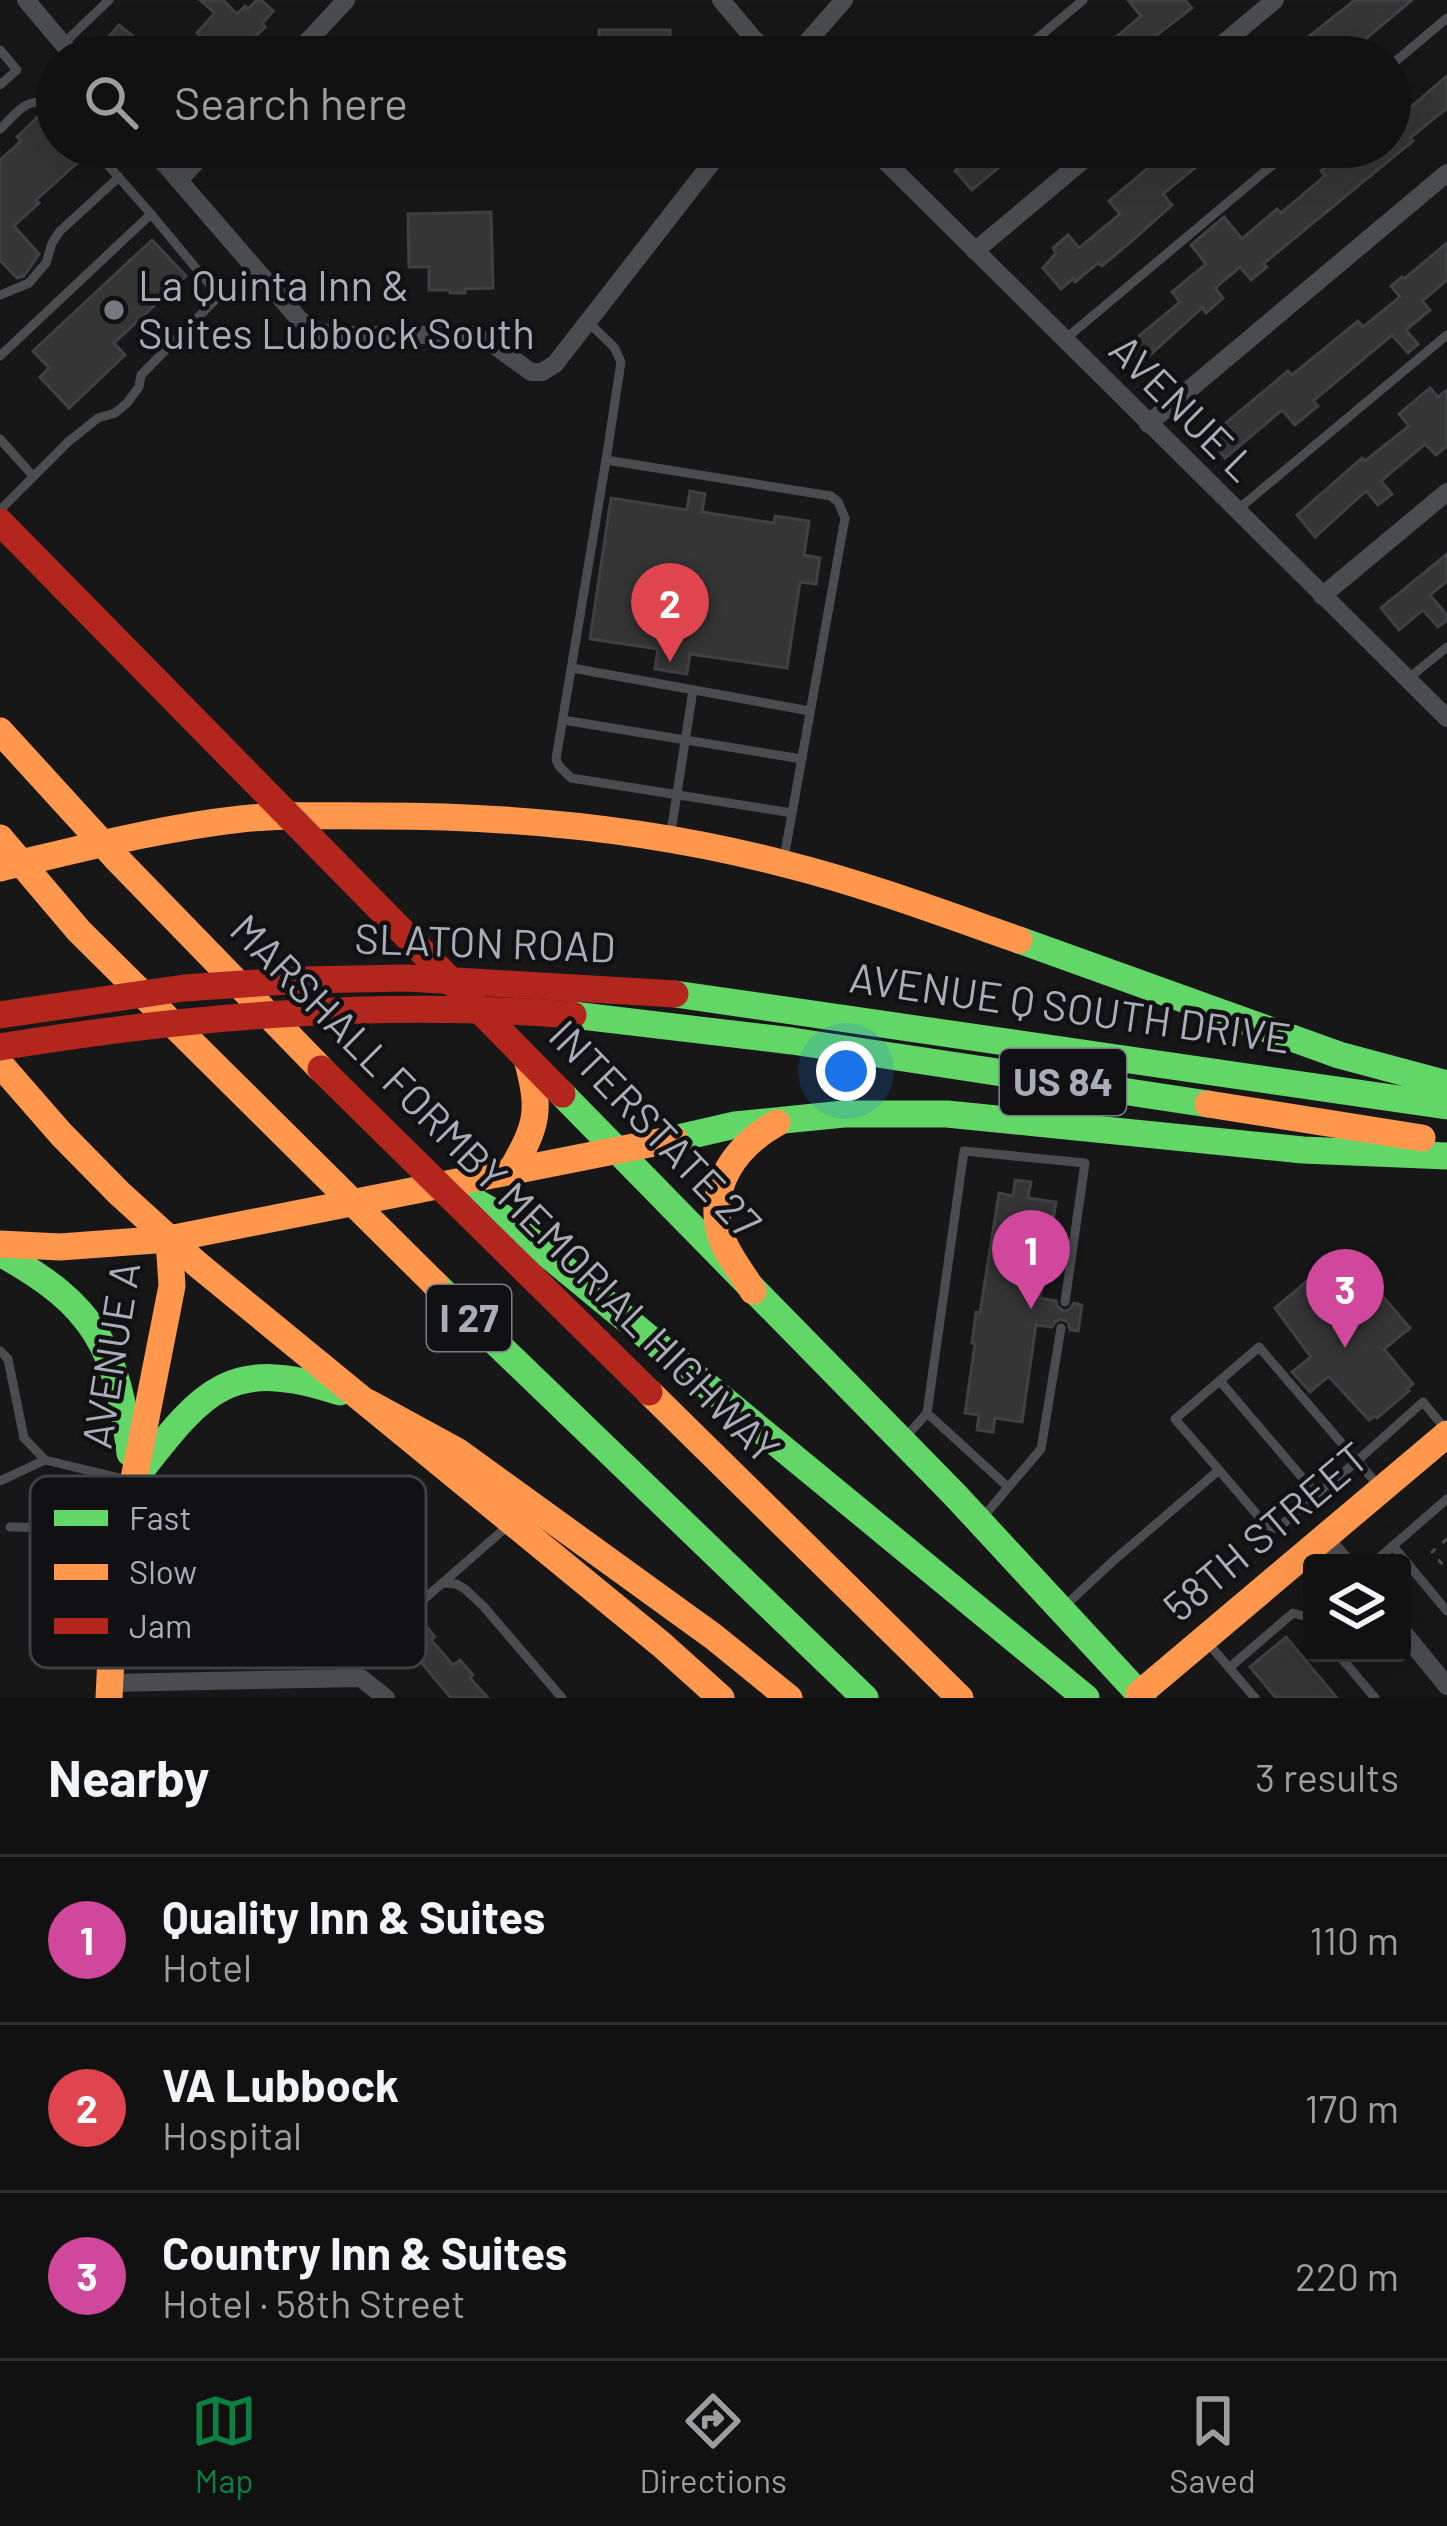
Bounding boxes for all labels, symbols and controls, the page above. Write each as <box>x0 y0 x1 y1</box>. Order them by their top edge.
search box <box>36 36 1411 168</box>
icon: search <box>78 69 144 135</box>
text: Search here <box>174 75 408 129</box>
place label: La Quinta Inn & Suites Lubbock South <box>138 259 535 357</box>
marker: La Quinta Inn & Suites Lubbock South <box>101 297 127 323</box>
street label: AVENUE L <box>1101 323 1268 490</box>
pin: 2 <box>631 563 709 662</box>
street label: MARSHALL FORMBY MEMORIAL HIGHWAY <box>222 903 791 1472</box>
street label: SLATON ROAD <box>354 911 616 971</box>
street label: AVENUE Q SOUTH DRIVE <box>847 950 1294 1062</box>
street label: INTERSTATE 27 <box>540 1009 772 1247</box>
your location <box>816 1041 876 1101</box>
road number: US 84 <box>1000 1049 1126 1115</box>
pin: 1 <box>992 1210 1070 1309</box>
pin: 3 <box>1306 1249 1384 1348</box>
street label: AVENUE A <box>70 1258 148 1451</box>
road number: I 27 <box>427 1285 511 1351</box>
street label: 58TH STREET <box>1152 1431 1377 1630</box>
legend <box>30 1476 426 1668</box>
text: Fast <box>129 1497 191 1537</box>
text: Slow <box>129 1551 197 1591</box>
map controls <box>1303 1554 1411 1662</box>
button: layers <box>1303 1554 1411 1662</box>
text: Jam <box>129 1605 192 1645</box>
text: Nearby <box>48 1746 209 1807</box>
text: 3 results <box>1255 1753 1399 1800</box>
text: Quality Inn & Suites <box>162 1889 545 1943</box>
text: 1 <box>80 1916 94 1963</box>
text: 110 m <box>1309 1916 1399 1963</box>
text: Hotel <box>162 1943 252 1990</box>
text: VA Lubbock <box>162 2057 399 2111</box>
text: 2 <box>76 2084 98 2131</box>
text: 170 m <box>1305 2084 1399 2131</box>
text: Hospital <box>162 2111 302 2158</box>
text: Country Inn & Suites <box>162 2225 567 2279</box>
text: 3 <box>76 2252 98 2299</box>
text: 220 m <box>1295 2252 1399 2299</box>
text: Hotel · 58th Street <box>162 2279 466 2326</box>
tab: Map <box>191 2388 257 2500</box>
tab: Directions <box>639 2388 787 2500</box>
tab: Saved <box>1169 2388 1256 2500</box>

